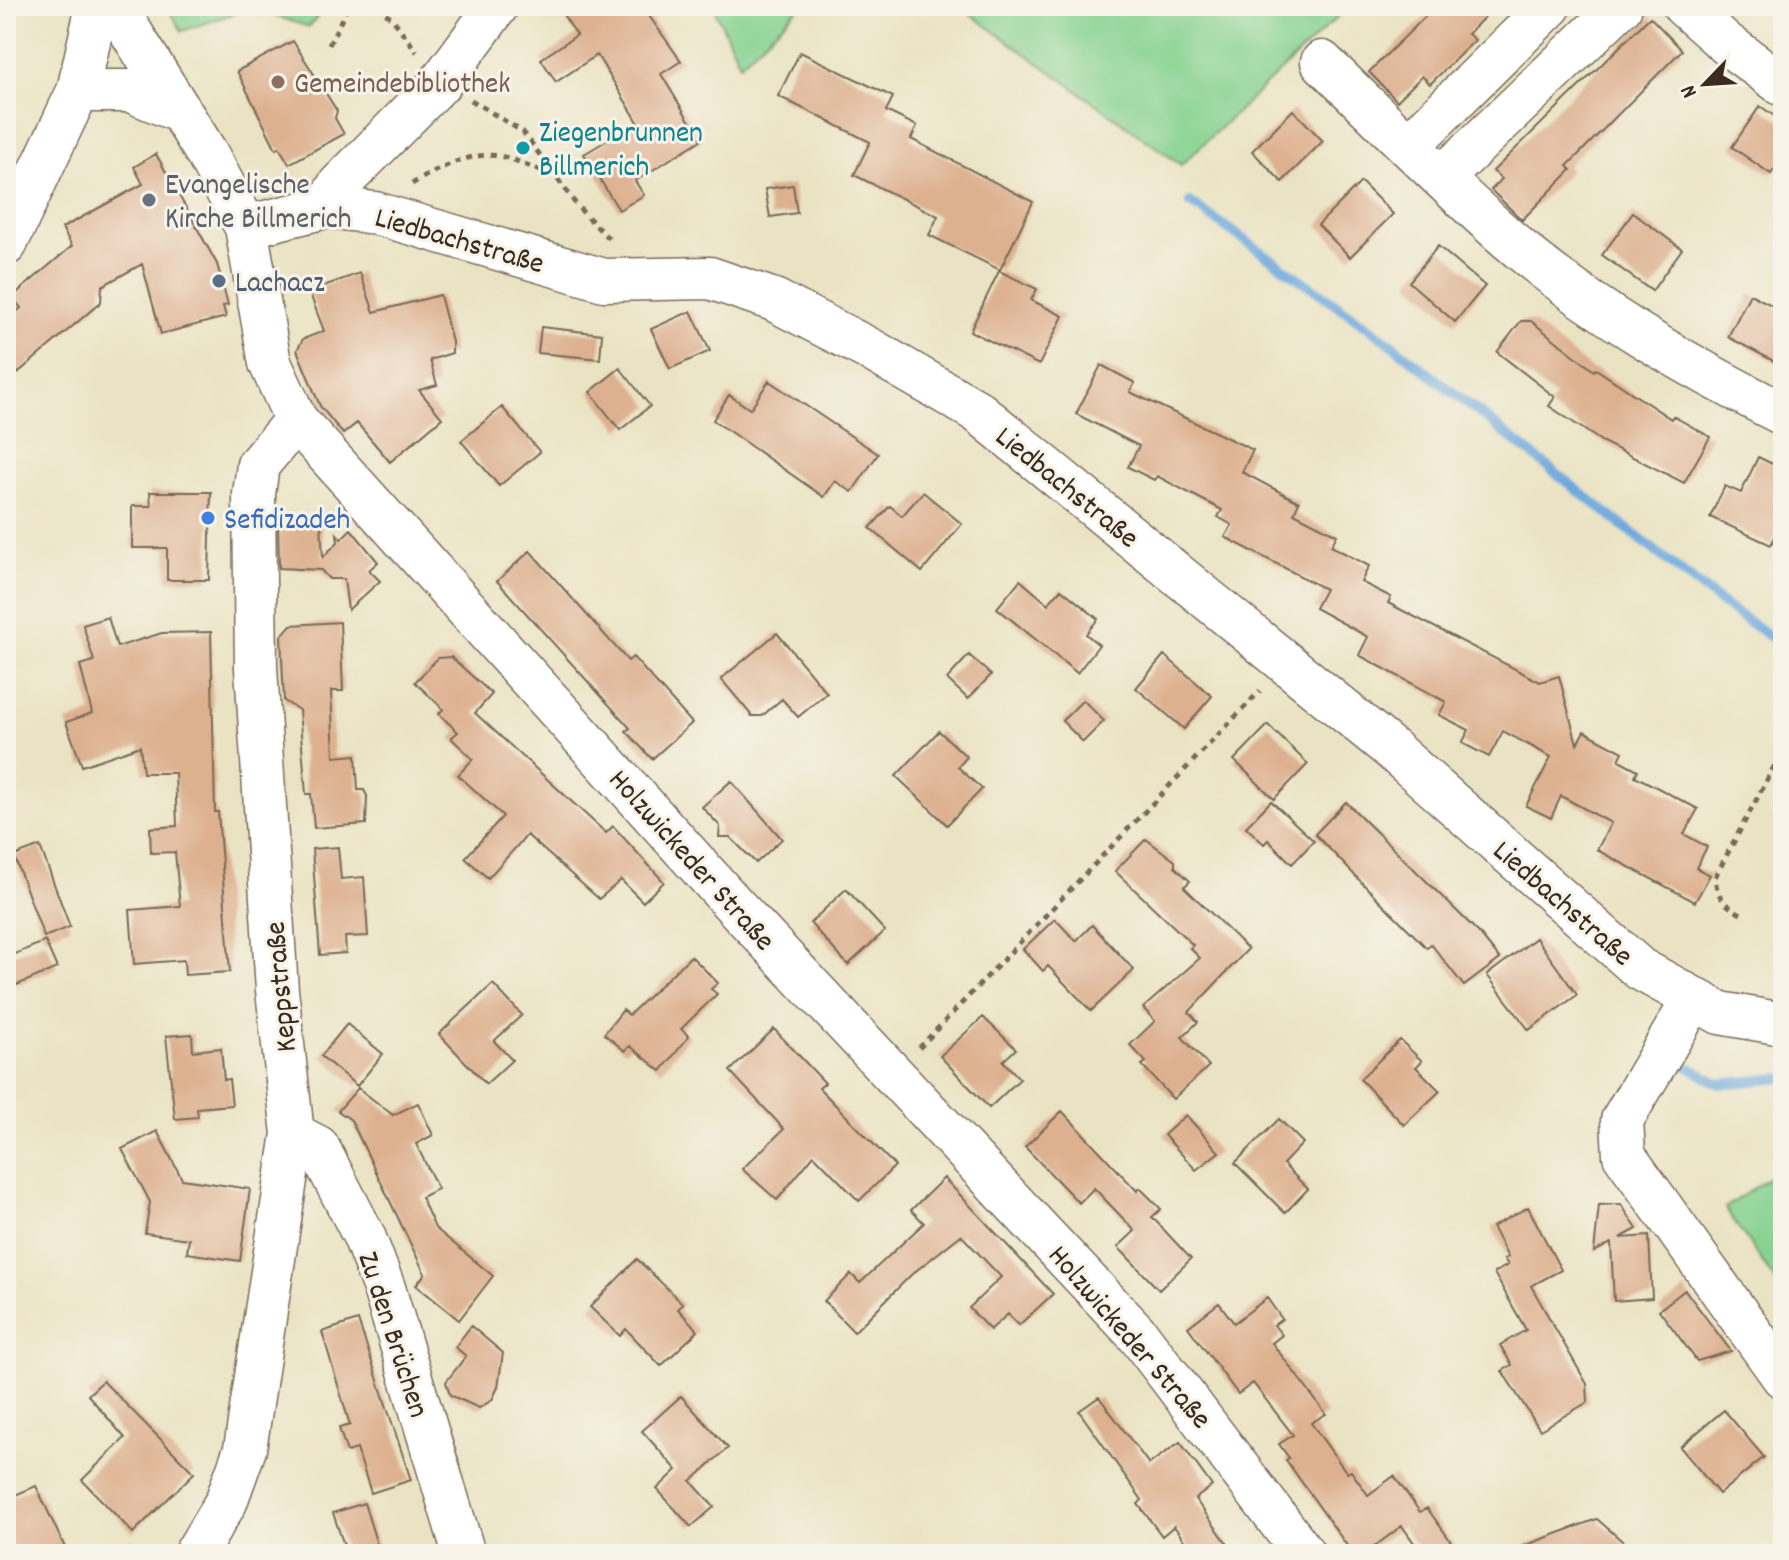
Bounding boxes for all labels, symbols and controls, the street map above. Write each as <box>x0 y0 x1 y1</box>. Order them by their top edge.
north arrow <box>1665 44 1745 124</box>
place label: Gemeindebibliothek <box>294 65 511 108</box>
marker: Gemeindebibliothek <box>269 73 287 91</box>
text: N <box>1674 79 1706 102</box>
place label: Ziegenbrunnen Billmerich <box>539 114 703 191</box>
marker: Ziegenbrunnen Billmerich <box>514 139 532 157</box>
place label: Evangelische Kirche Billmerich <box>165 166 352 243</box>
marker: Evangelische Kirche Billmerich <box>140 191 158 209</box>
street label: Liedbachstraße <box>369 199 548 288</box>
place label: Lachacz <box>235 264 325 307</box>
marker: Lachacz <box>210 272 228 290</box>
street label: Liedbachstraße <box>984 418 1146 561</box>
place label: Sefidizadeh <box>224 501 350 544</box>
marker: Sefidizadeh <box>199 509 217 527</box>
street label: Holzwickeder Straße <box>596 761 783 963</box>
street label: Liedbachstraße <box>1481 832 1641 979</box>
street label: Keppstraße <box>256 919 311 1054</box>
street label: Holzwickeder Straße <box>1035 1237 1220 1441</box>
street label: Zu den Brüchen <box>344 1247 438 1424</box>

